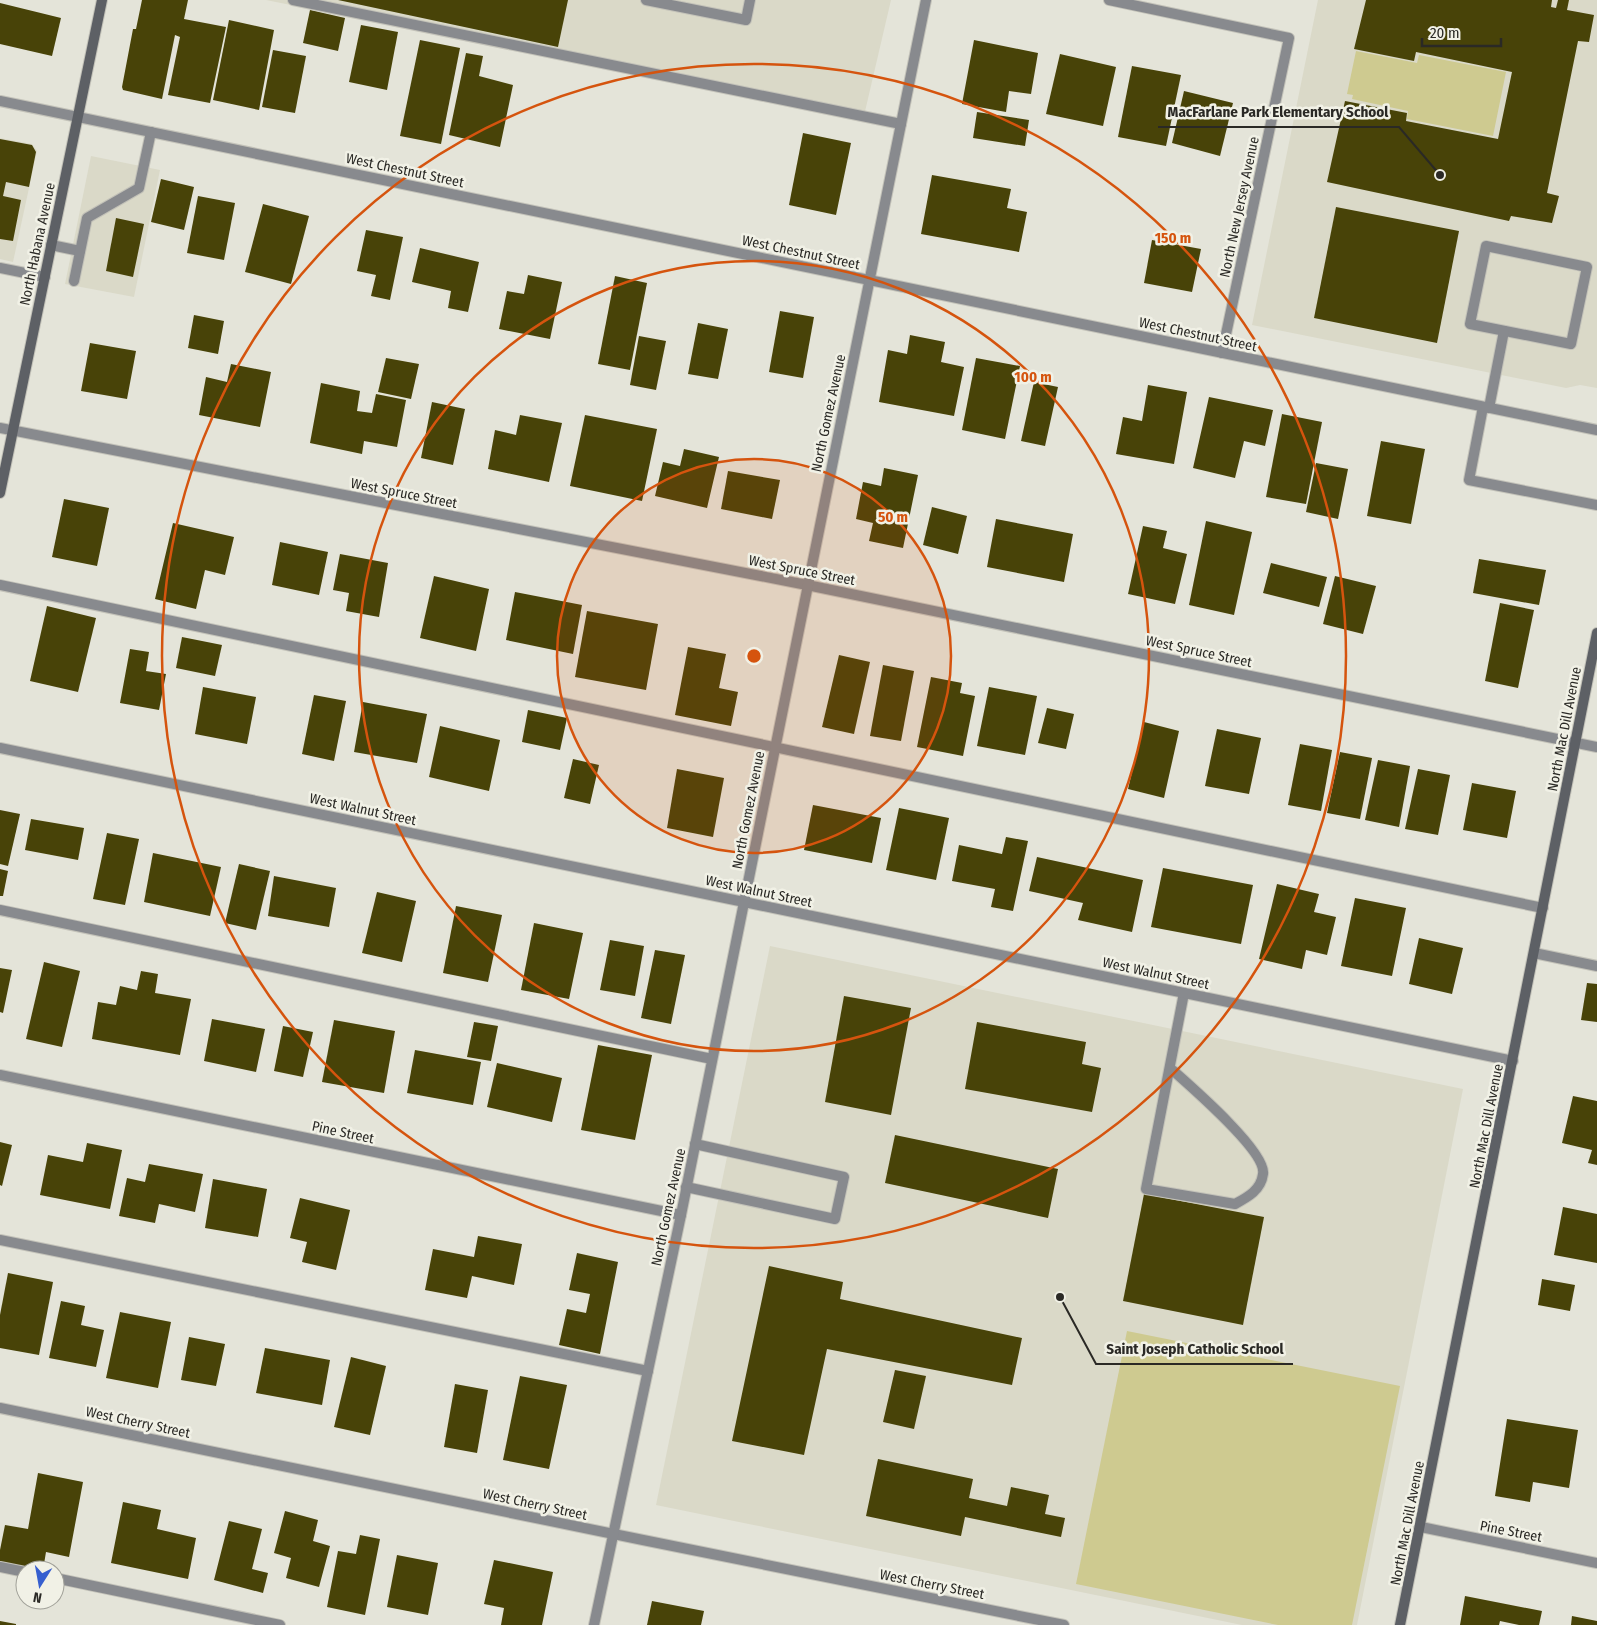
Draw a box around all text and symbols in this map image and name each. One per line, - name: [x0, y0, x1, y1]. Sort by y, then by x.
- scale bar: [1422, 15, 1501, 47]
- text: 20 m: [1430, 24, 1460, 42]
- callout: MacFarlane Park Elementary School: [1158, 97, 1399, 127]
- text: MacFarlane Park Elementary School: [1168, 103, 1389, 121]
- street label: North New Jersey Avenue: [1216, 135, 1263, 279]
- street label: West Chestnut Street: [344, 150, 466, 191]
- street label: North Habana Avenue: [16, 181, 59, 307]
- text: 150 m: [1155, 229, 1191, 247]
- street label: West Chestnut Street: [740, 232, 862, 273]
- street label: West Chestnut Street: [1137, 314, 1259, 355]
- street label: North Gomez Avenue: [808, 353, 849, 473]
- text: 100 m: [1014, 368, 1052, 386]
- street label: West Spruce Street: [349, 475, 459, 512]
- text: 50 m: [878, 508, 908, 526]
- street label: West Spruce Street: [747, 552, 857, 589]
- street label: West Spruce Street: [1144, 632, 1254, 671]
- centre of rings: [745, 647, 763, 665]
- street label: North Mac Dill Avenue: [1544, 665, 1585, 793]
- street label: North Gomez Avenue: [729, 750, 768, 871]
- street label: West Walnut Street: [308, 790, 418, 829]
- street label: West Walnut Street: [704, 872, 814, 911]
- street label: West Walnut Street: [1101, 954, 1211, 993]
- street label: North Mac Dill Avenue: [1466, 1062, 1507, 1190]
- street label: Pine Street: [310, 1118, 376, 1147]
- street label: North Gomez Avenue: [648, 1147, 689, 1267]
- callout: Saint Joseph Catholic School: [1096, 1334, 1293, 1364]
- text: Saint Joseph Catholic School: [1106, 1340, 1285, 1358]
- street label: West Cherry Street: [84, 1403, 192, 1442]
- street label: North Mac Dill Avenue: [1387, 1459, 1428, 1587]
- street label: West Cherry Street: [481, 1485, 589, 1524]
- street label: Pine Street: [1478, 1517, 1544, 1546]
- north arrow: [15, 1560, 65, 1610]
- street label: West Cherry Street: [878, 1566, 986, 1603]
- text: N: [32, 1588, 43, 1606]

